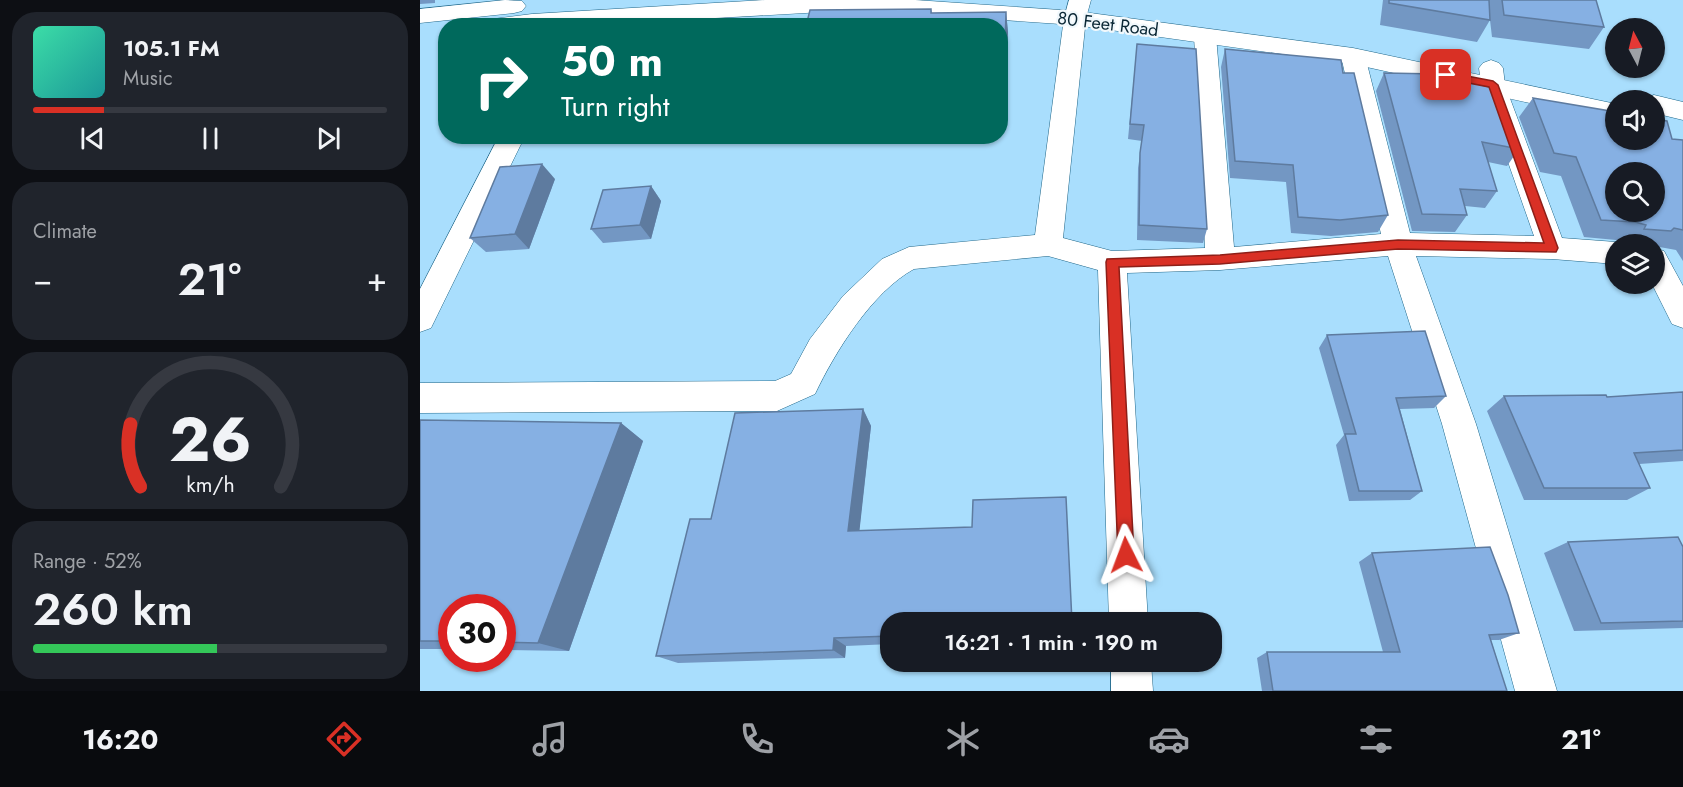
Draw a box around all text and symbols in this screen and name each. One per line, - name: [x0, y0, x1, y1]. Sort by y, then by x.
- street label: 80 Feet Road: [1056, 5, 1160, 43]
- north arrow: [1605, 18, 1665, 78]
- map controls: [1605, 18, 1665, 294]
- text: 50 m: [561, 31, 663, 92]
- text: 105.1 FM: [123, 32, 220, 64]
- icon: right: [462, 42, 540, 120]
- pin: [1420, 49, 1471, 100]
- icon: arrive: [1429, 58, 1462, 91]
- text: Music: [123, 64, 173, 93]
- text: Turn right: [561, 87, 669, 126]
- button: sound: [1605, 90, 1665, 150]
- icon: previous: [76, 122, 109, 155]
- icon: pause: [194, 122, 227, 155]
- icon: next: [312, 122, 345, 155]
- button: search: [1605, 162, 1665, 222]
- text: Climate: [33, 217, 97, 246]
- button: layers: [1605, 234, 1665, 294]
- text: 21°: [178, 247, 241, 312]
- text: −: [33, 256, 52, 303]
- text: +: [367, 256, 387, 303]
- text: 26: [169, 395, 251, 485]
- text: km/h: [186, 470, 234, 501]
- position arrow: [1094, 523, 1158, 587]
- text: Range · 52%: [33, 547, 142, 576]
- text: 260 km: [33, 577, 193, 642]
- speed limit sign: 30: [438, 594, 516, 672]
- text: 16:21 · 1 min · 190 m: [944, 626, 1158, 658]
- icon: directions: [323, 718, 365, 760]
- icon: music: [529, 718, 571, 760]
- icon: phone: [736, 718, 778, 760]
- icon: climate: [942, 718, 984, 760]
- icon: car: [1148, 718, 1190, 760]
- icon: filters: [1355, 718, 1397, 760]
- text: 16:20: [82, 720, 158, 759]
- text: 21°: [1561, 720, 1601, 759]

